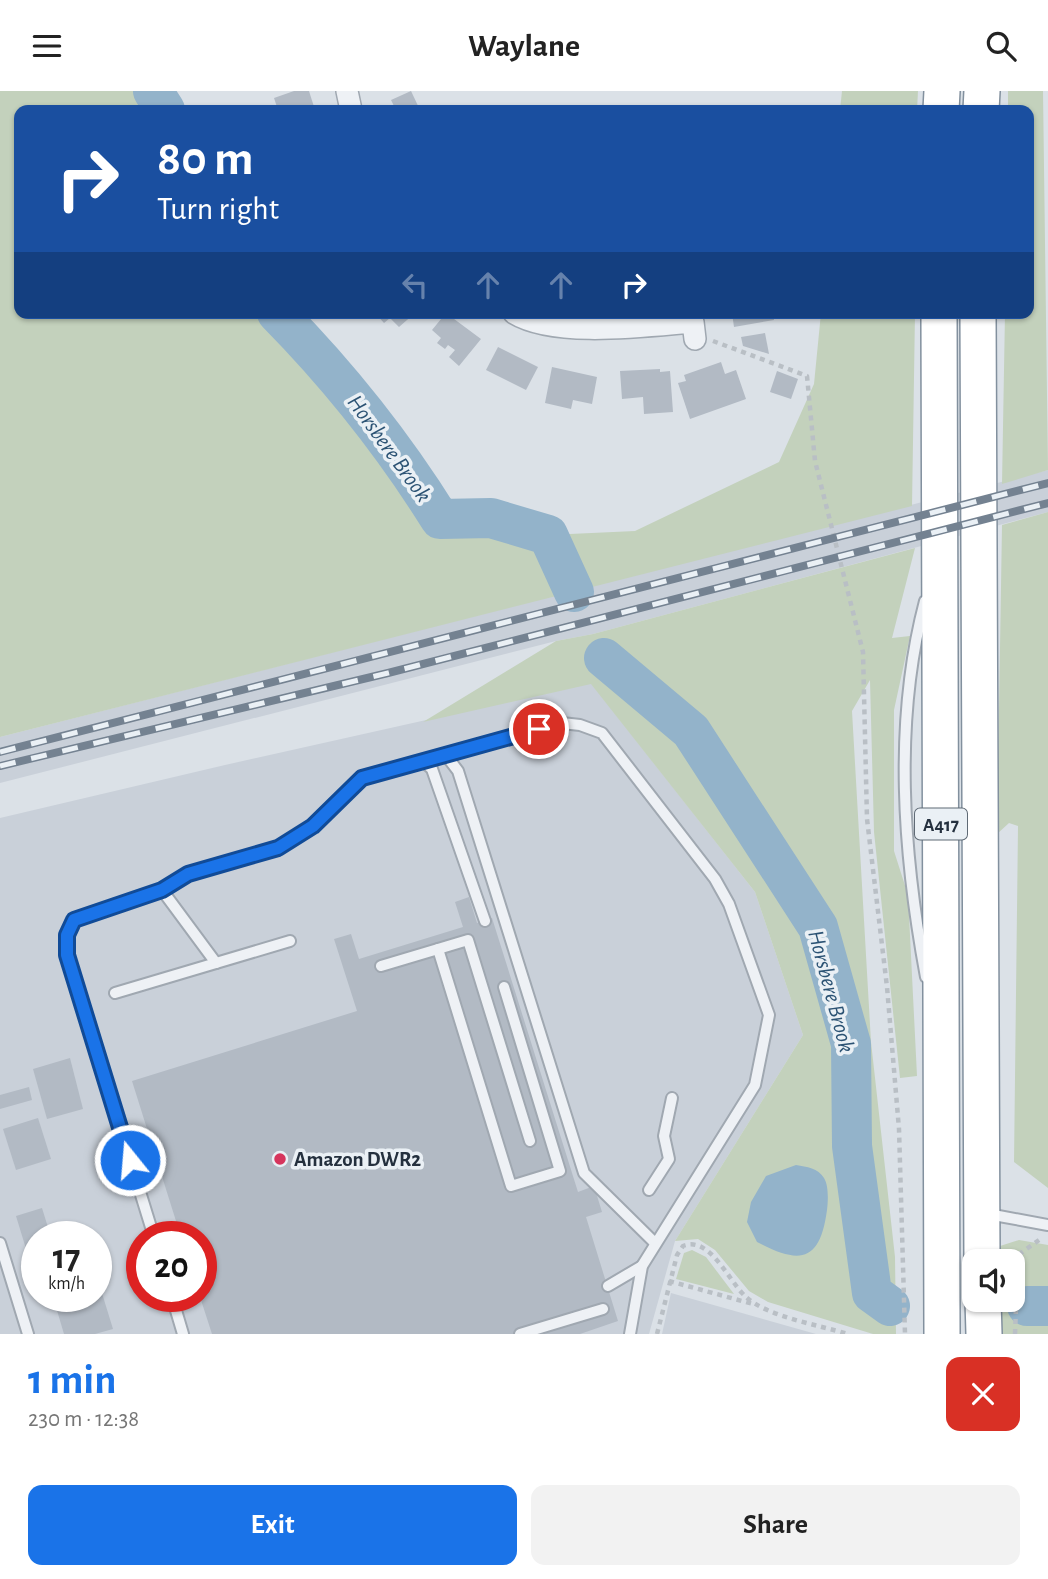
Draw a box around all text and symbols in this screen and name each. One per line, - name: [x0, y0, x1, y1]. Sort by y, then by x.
- icon: menu: [28, 27, 66, 65]
- icon: search: [982, 27, 1020, 65]
- text: Waylane: [468, 30, 580, 62]
- icon: right: [42, 133, 133, 224]
- text: 80 m: [157, 135, 254, 184]
- text: Turn right: [157, 193, 279, 225]
- icon: left: [396, 266, 434, 304]
- icon: ahead: [469, 266, 507, 304]
- icon: ahead: [542, 266, 580, 304]
- icon: right: [615, 266, 653, 304]
- water label: Horsbere Brook: [343, 391, 435, 507]
- pin: [509, 699, 569, 759]
- icon: arrive: [520, 710, 558, 748]
- road number: A417: [915, 809, 967, 839]
- water label: Horsbere Brook: [803, 928, 858, 1055]
- position arrow: [93, 1123, 167, 1197]
- place label: Amazon DWR2: [294, 1149, 421, 1170]
- marker: Amazon DWR2: [272, 1151, 288, 1167]
- speed limit sign: 20: [126, 1221, 217, 1312]
- text: 17: [53, 1240, 80, 1275]
- map controls: [962, 1249, 1025, 1312]
- button: sound: [962, 1249, 1025, 1312]
- text: km/h: [48, 1275, 85, 1293]
- button: close: [946, 1357, 1020, 1431]
- text: 1 min: [28, 1359, 117, 1401]
- text: 230 m · 12:38: [28, 1408, 139, 1431]
- button: Exit: [28, 1485, 517, 1565]
- button: Share: [531, 1485, 1020, 1565]

